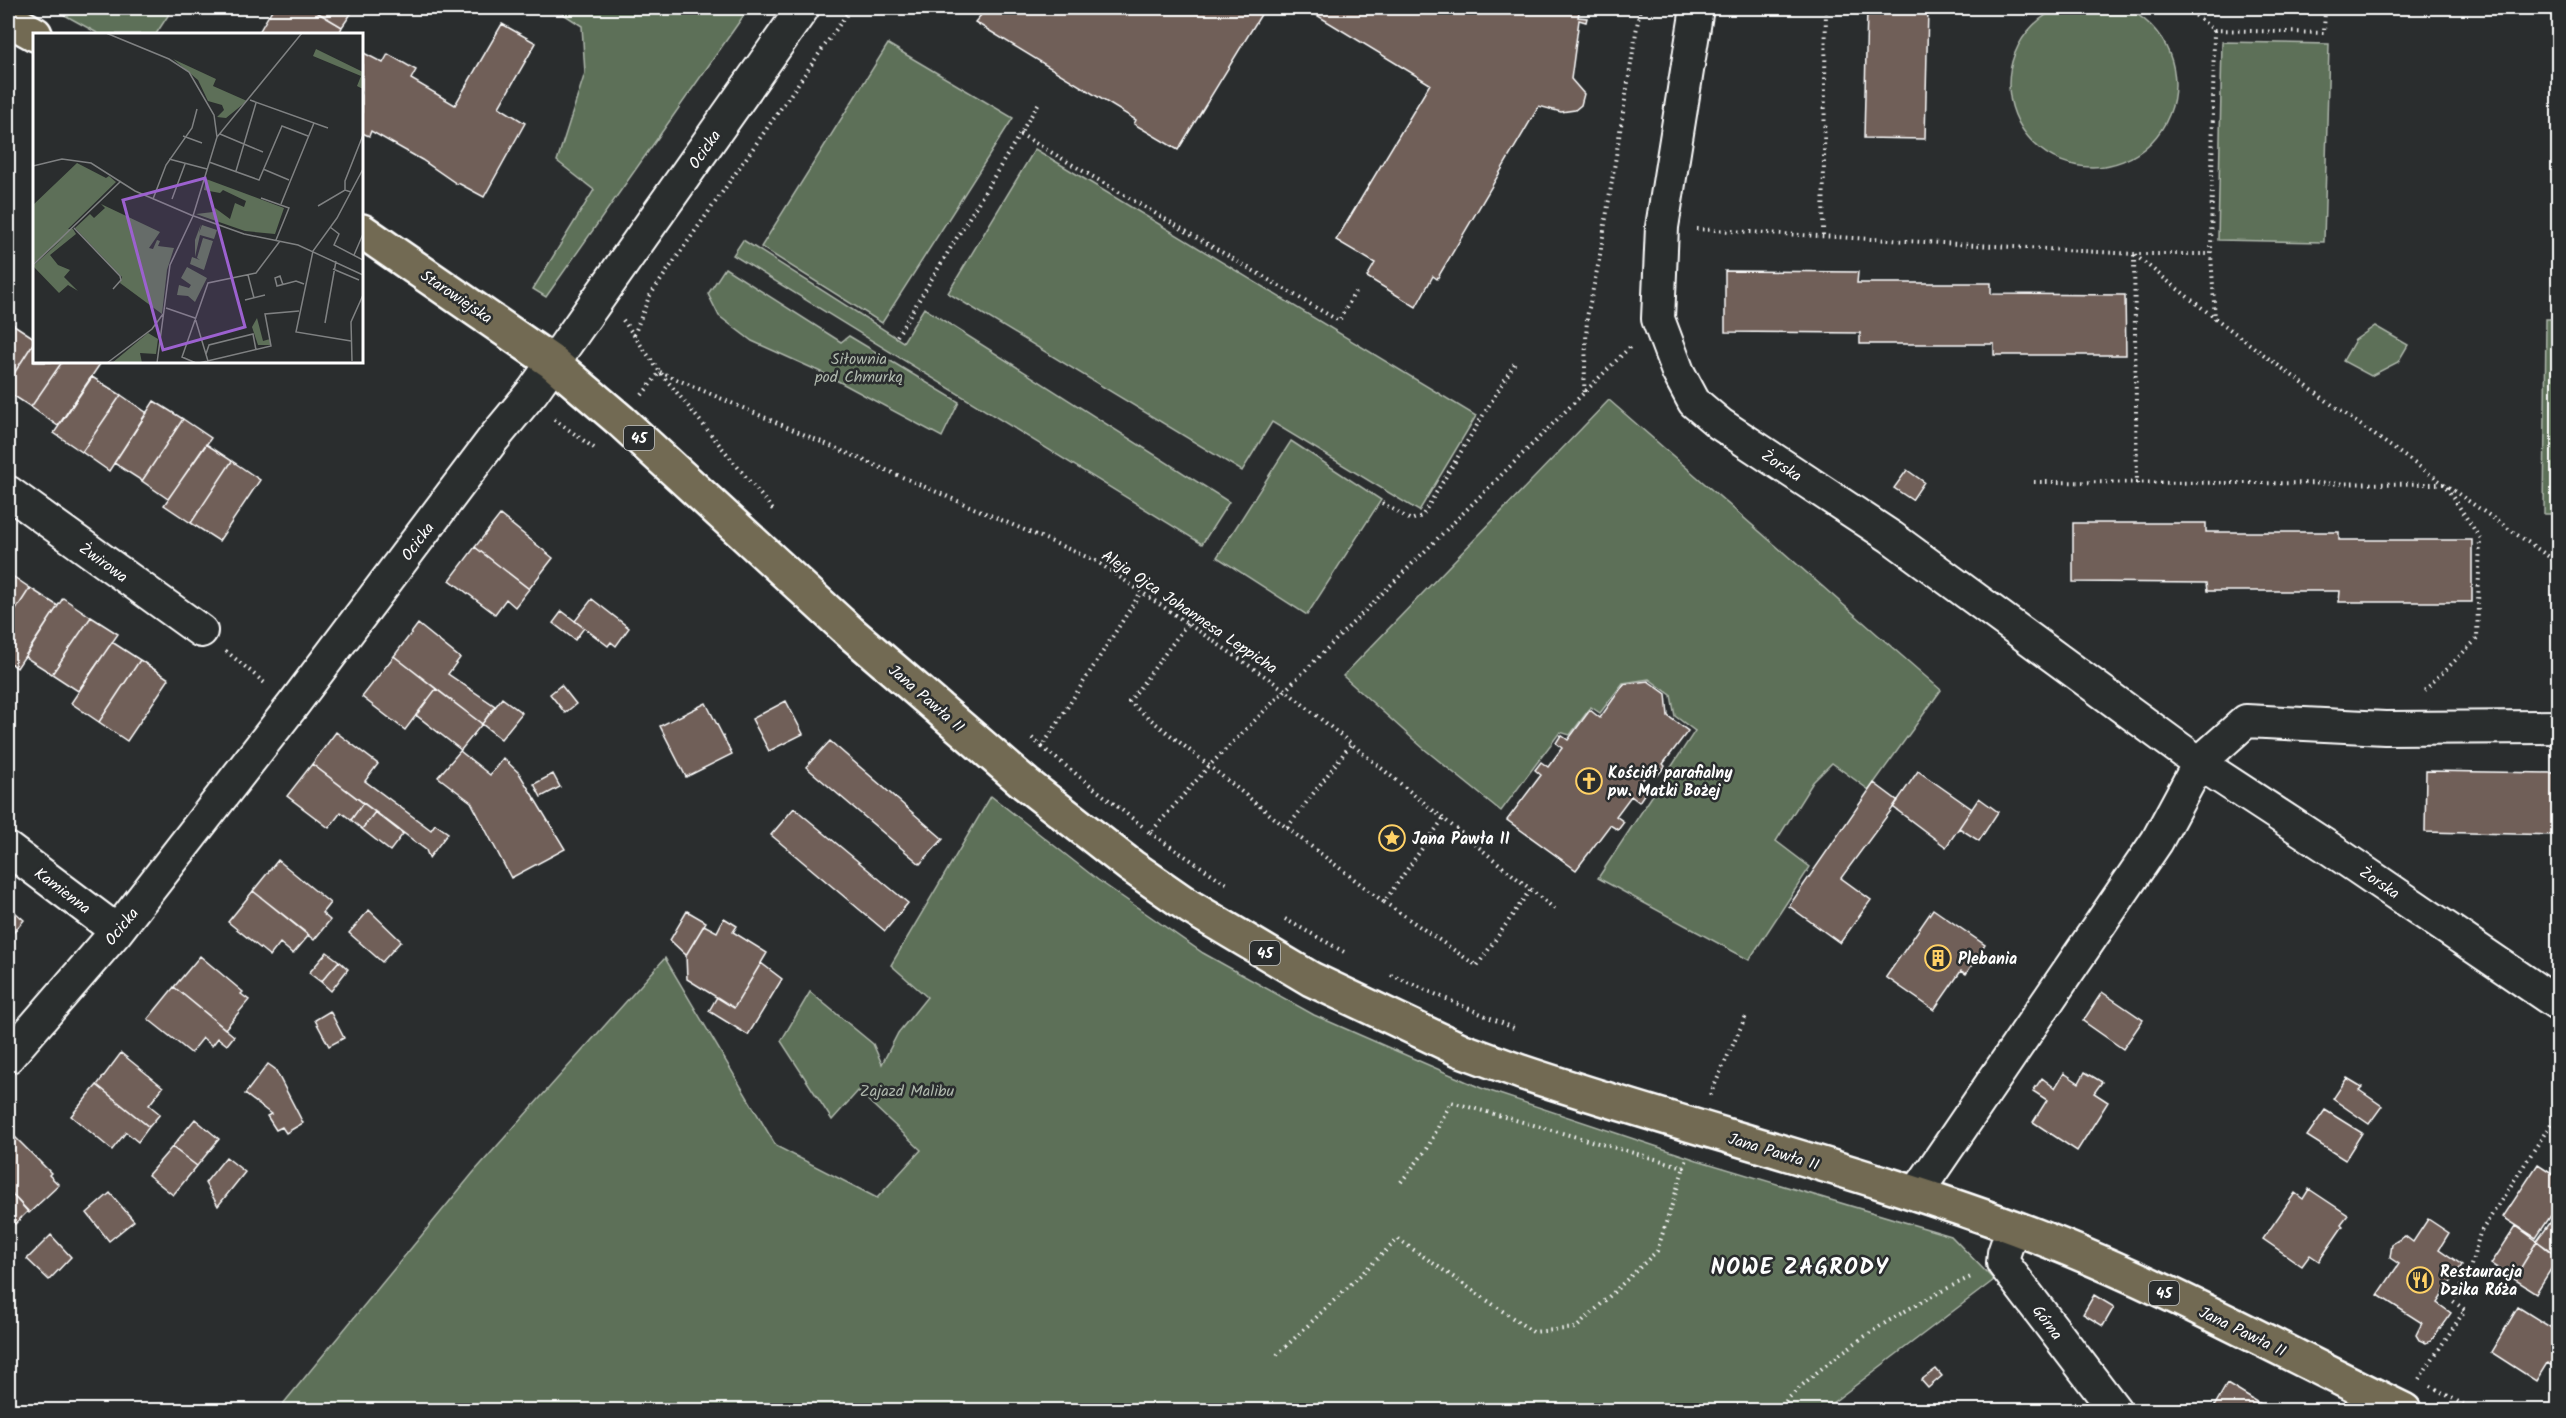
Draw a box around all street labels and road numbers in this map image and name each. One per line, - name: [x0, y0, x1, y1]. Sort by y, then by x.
- street label: Ocicka: [683, 125, 728, 175]
- street label: Starowiejska: [415, 264, 497, 331]
- road number: 45: [624, 426, 654, 450]
- street label: Żorska: [1756, 444, 1807, 489]
- street label: Ocicka: [395, 517, 441, 567]
- street label: Żwirowa: [73, 537, 133, 590]
- street label: Aleja Ojca Johannesa Leppicha: [1096, 544, 1282, 681]
- street label: Jana Pawła II: [882, 659, 970, 739]
- street label: Żorska: [2354, 860, 2405, 906]
- street label: Kamienna: [29, 862, 96, 921]
- street label: Ocicka: [99, 902, 145, 951]
- road number: 45: [1250, 941, 1280, 965]
- street label: Jana Pawła II: [1725, 1127, 1822, 1178]
- road number: 45: [2149, 1281, 2179, 1305]
- street label: Górna: [2025, 1300, 2068, 1346]
- street label: Jana Pawła II: [2195, 1300, 2290, 1364]

